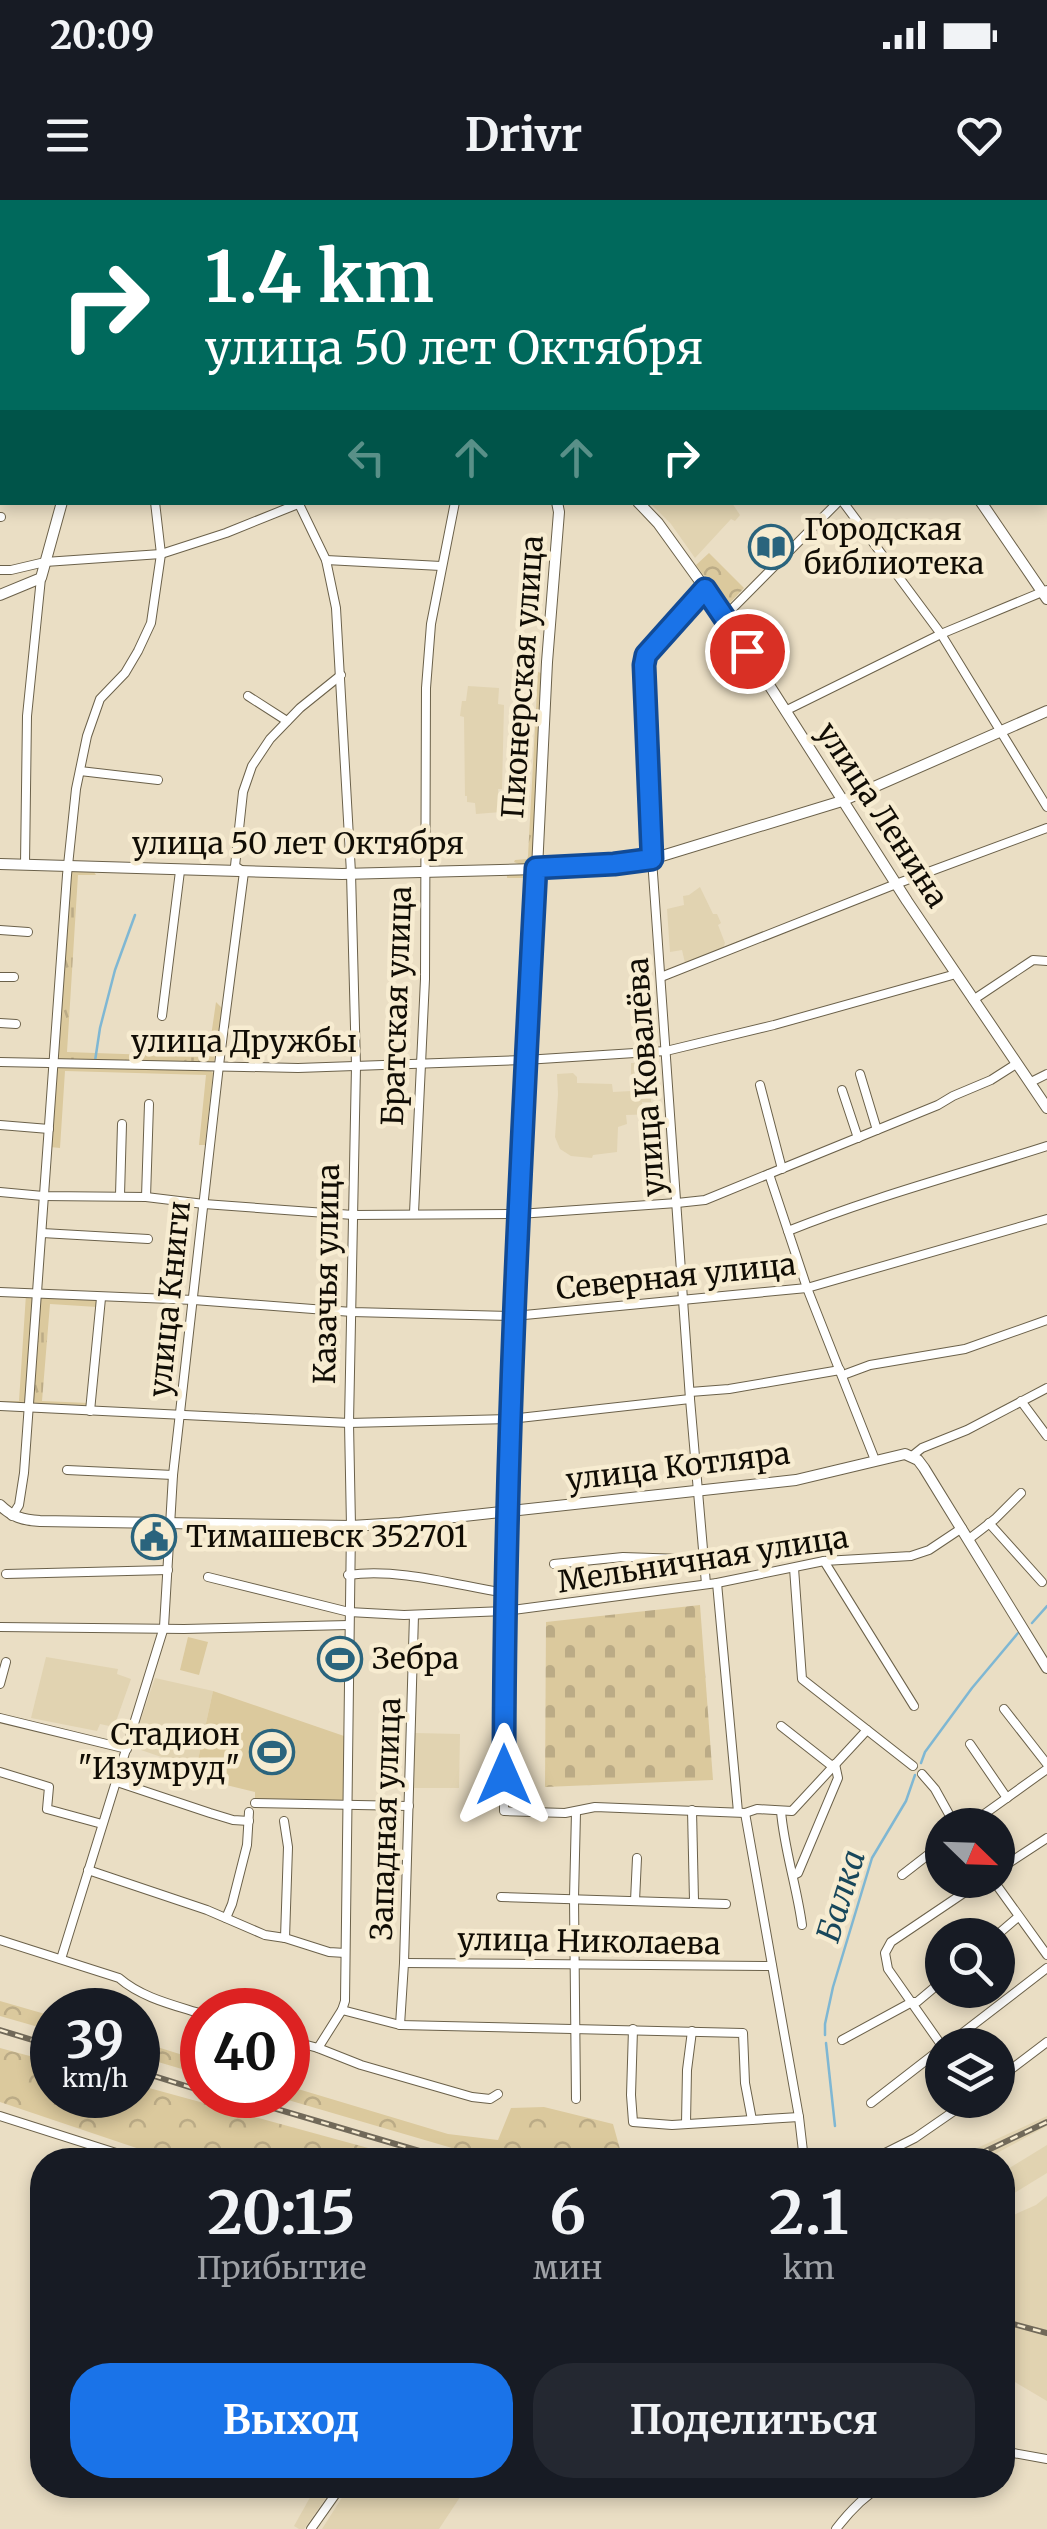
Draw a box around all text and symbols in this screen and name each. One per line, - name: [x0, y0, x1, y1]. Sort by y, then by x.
- text: 20:09: [50, 12, 155, 59]
- text: Drivr: [465, 107, 582, 163]
- icon: menu: [40, 108, 95, 163]
- icon: heart: [952, 108, 1007, 163]
- text: 1.4 km: [205, 233, 434, 321]
- icon: right: [40, 240, 170, 370]
- text: улица 50 лет Октября: [205, 320, 703, 376]
- icon: left: [339, 430, 394, 485]
- icon: ahead: [444, 430, 499, 485]
- icon: ahead: [549, 430, 604, 485]
- icon: right: [654, 430, 709, 485]
- place label: Городская библиотека: [804, 510, 984, 582]
- library icon: Городская библиотека: [748, 524, 794, 570]
- street label: Пионерская улица: [493, 534, 551, 820]
- pin: [705, 609, 790, 694]
- icon: arrive: [720, 624, 775, 679]
- street label: улица Ленина: [809, 715, 957, 914]
- street label: улица 50 лет Октября: [132, 824, 464, 862]
- street label: Братская улица: [373, 885, 419, 1127]
- street label: улица Ковалёва: [618, 956, 672, 1198]
- street label: улица Дружбы: [131, 1022, 357, 1060]
- street label: Казачья улица: [305, 1163, 347, 1385]
- street label: улица Книги: [140, 1199, 198, 1399]
- street label: Северная улица: [554, 1245, 798, 1307]
- street label: улица Котляра: [564, 1433, 792, 1499]
- public building icon: Тимашевск 352701: [131, 1514, 177, 1560]
- place label: Тимашевск 352701: [186, 1517, 468, 1555]
- street label: Мельничная улица: [555, 1517, 851, 1601]
- sports icon: Зебра: [317, 1636, 363, 1682]
- place label: Зебра: [372, 1639, 459, 1677]
- street label: Западная улица: [362, 1697, 408, 1941]
- place label: Стадион "Изумруд": [78, 1715, 240, 1787]
- position arrow: [452, 1723, 556, 1827]
- sports icon: Стадион "Изумруд": [249, 1729, 295, 1775]
- north arrow: [925, 1808, 1015, 1898]
- map controls: [925, 1808, 1015, 2118]
- water label: Балка: [808, 1845, 874, 1947]
- button: search: [925, 1918, 1015, 2008]
- street label: улица Николаева: [457, 1920, 721, 1962]
- speed limit sign: 40: [180, 1988, 310, 2118]
- text: 39: [66, 2009, 124, 2072]
- button: layers: [925, 2028, 1015, 2118]
- text: km/h: [62, 2062, 128, 2094]
- text: 20:15: [207, 2175, 355, 2250]
- text: 6: [549, 2175, 586, 2250]
- text: 2.1: [769, 2175, 849, 2250]
- text: Прибытие: [196, 2248, 366, 2288]
- text: мин: [533, 2248, 603, 2288]
- text: km: [783, 2248, 835, 2288]
- button: Выход: [70, 2363, 513, 2478]
- button: Поделиться: [533, 2363, 975, 2478]

